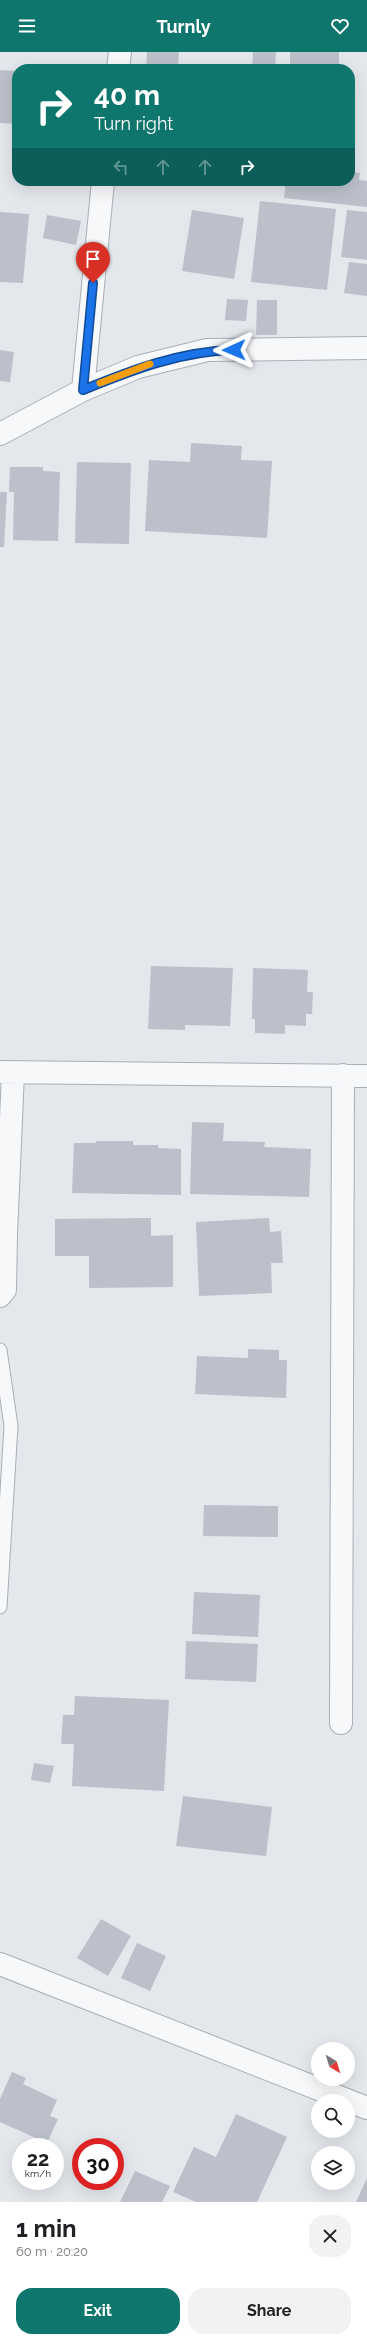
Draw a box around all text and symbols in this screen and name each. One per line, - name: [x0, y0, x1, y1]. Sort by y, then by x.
- icon: menu: [16, 15, 38, 37]
- icon: heart: [329, 15, 351, 37]
- text: Turnly: [156, 16, 211, 37]
- text: 40 m: [94, 79, 160, 112]
- icon: right: [28, 80, 80, 132]
- text: Turn right: [94, 113, 173, 134]
- icon: left: [110, 156, 132, 178]
- icon: ahead: [152, 156, 174, 178]
- icon: ahead: [194, 156, 216, 178]
- icon: right: [236, 156, 258, 178]
- pin: [76, 242, 110, 283]
- icon: arrive: [82, 248, 104, 270]
- position arrow: [213, 329, 255, 371]
- north arrow: [311, 2042, 355, 2086]
- map controls: [311, 2042, 355, 2190]
- button: search: [311, 2094, 355, 2138]
- speed limit sign: 30: [72, 2138, 124, 2190]
- button: layers: [311, 2146, 355, 2190]
- text: 22: [27, 2147, 49, 2171]
- text: km/h: [25, 2168, 51, 2179]
- text: 1 min: [16, 2214, 77, 2243]
- button: close: [309, 2215, 351, 2257]
- text: 60 m · 20:20: [16, 2244, 88, 2259]
- button: Exit: [16, 2288, 180, 2334]
- button: Share: [188, 2288, 351, 2334]

